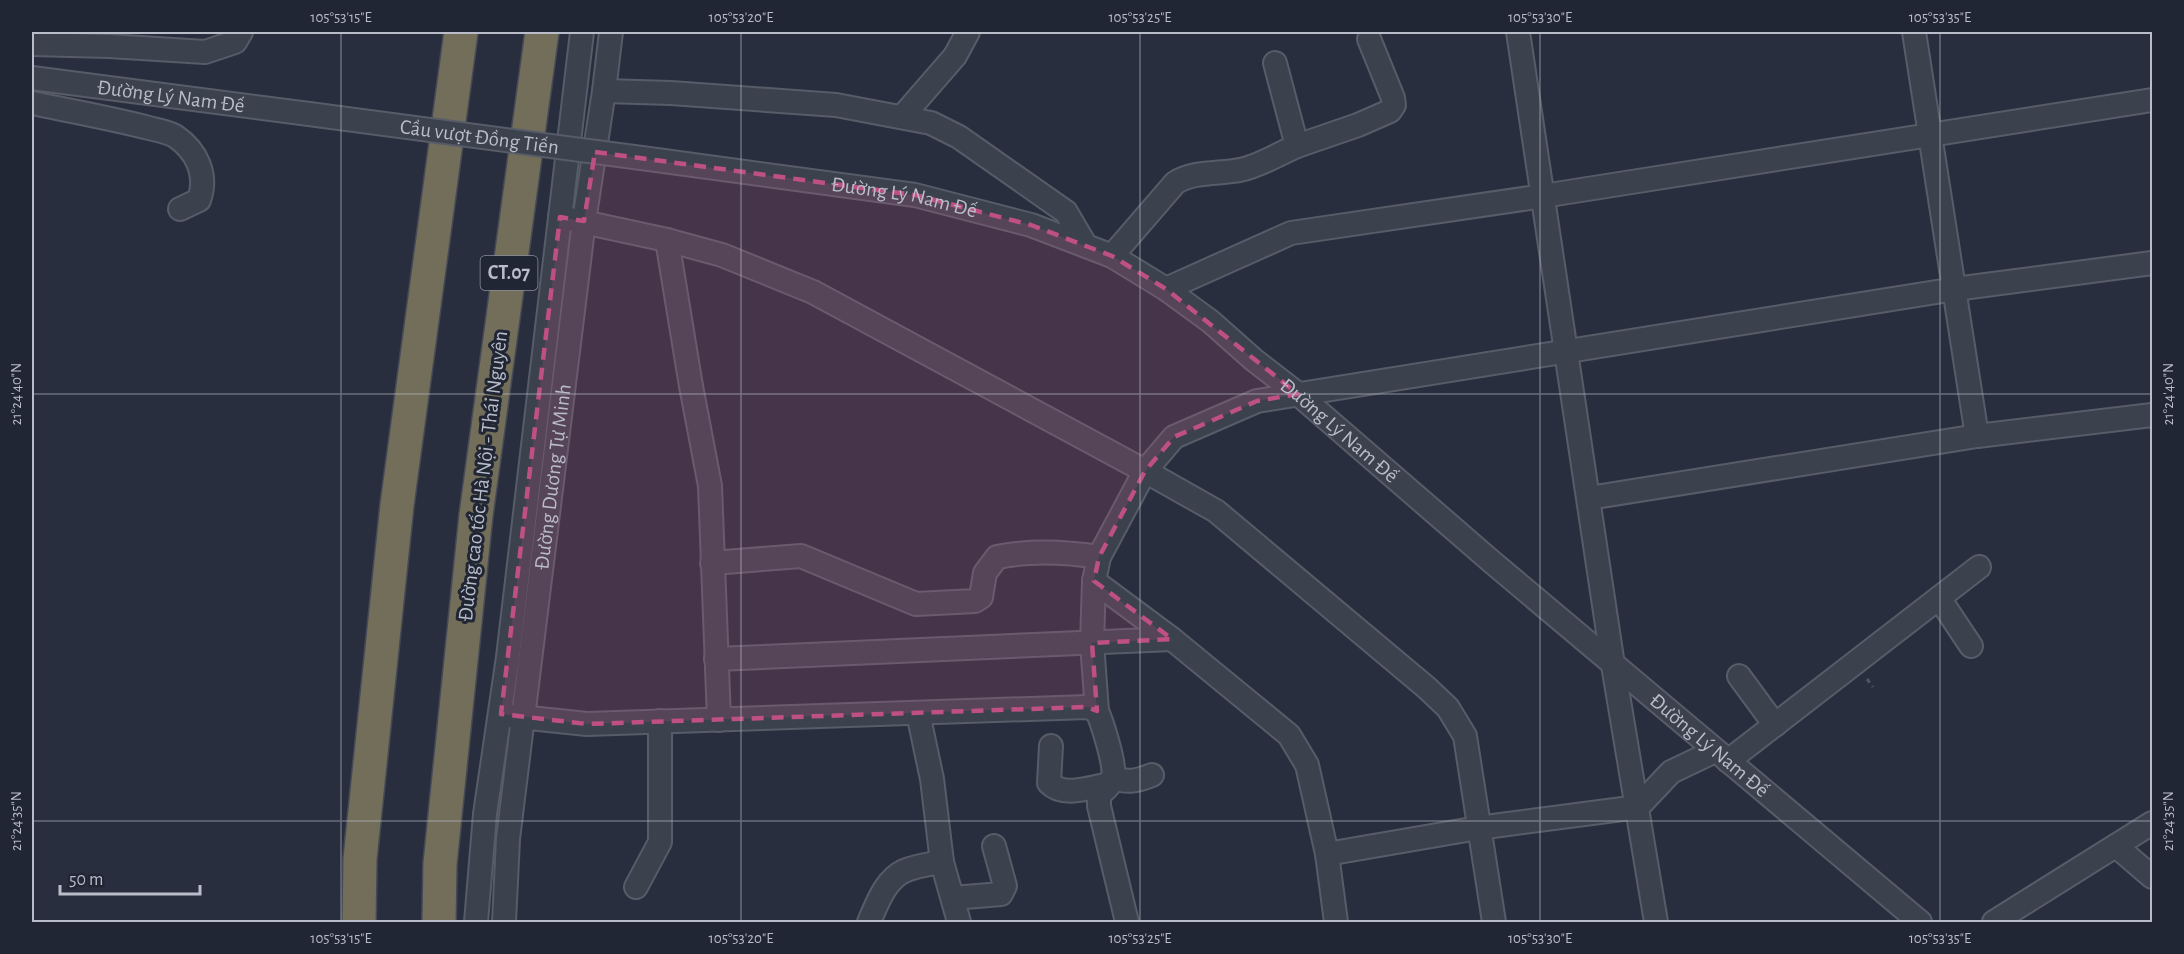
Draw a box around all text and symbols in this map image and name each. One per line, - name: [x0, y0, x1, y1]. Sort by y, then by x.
- text: 105°53'15"E: [310, 10, 372, 25]
- text: 105°53'20"E: [709, 10, 773, 25]
- text: 105°53'25"E: [1108, 10, 1172, 25]
- text: 105°53'30"E: [1508, 10, 1572, 25]
- text: 105°53'35"E: [1909, 10, 1971, 25]
- street label: Đường Lý Nam Đế: [96, 76, 246, 116]
- street label: Cầu vượt Đồng Tiến: [399, 116, 560, 157]
- street label: Đường Lý Nam Đế: [830, 173, 979, 221]
- road number: CT.07: [480, 256, 538, 290]
- street label: Đường cao tốc Hà Nội - Thái Nguyên: [455, 330, 511, 622]
- text: 21°24'40"N: [9, 363, 24, 425]
- text: 21°24'40"N: [2161, 363, 2176, 425]
- street label: Đường Lý Nam Đế: [1276, 374, 1403, 486]
- street label: Đường Dương Tự Minh: [531, 383, 574, 571]
- street label: Đường Lý Nam Đế: [1646, 689, 1773, 801]
- text: 21°24'35"N: [9, 791, 24, 851]
- text: 21°24'35"N: [2161, 791, 2176, 851]
- scale bar: [60, 858, 200, 896]
- text: 50 m: [69, 871, 103, 889]
- text: 105°53'15"E: [310, 931, 372, 946]
- text: 105°53'20"E: [709, 931, 773, 946]
- text: 105°53'25"E: [1108, 931, 1172, 946]
- text: 105°53'30"E: [1508, 931, 1572, 946]
- text: 105°53'35"E: [1909, 931, 1971, 946]

